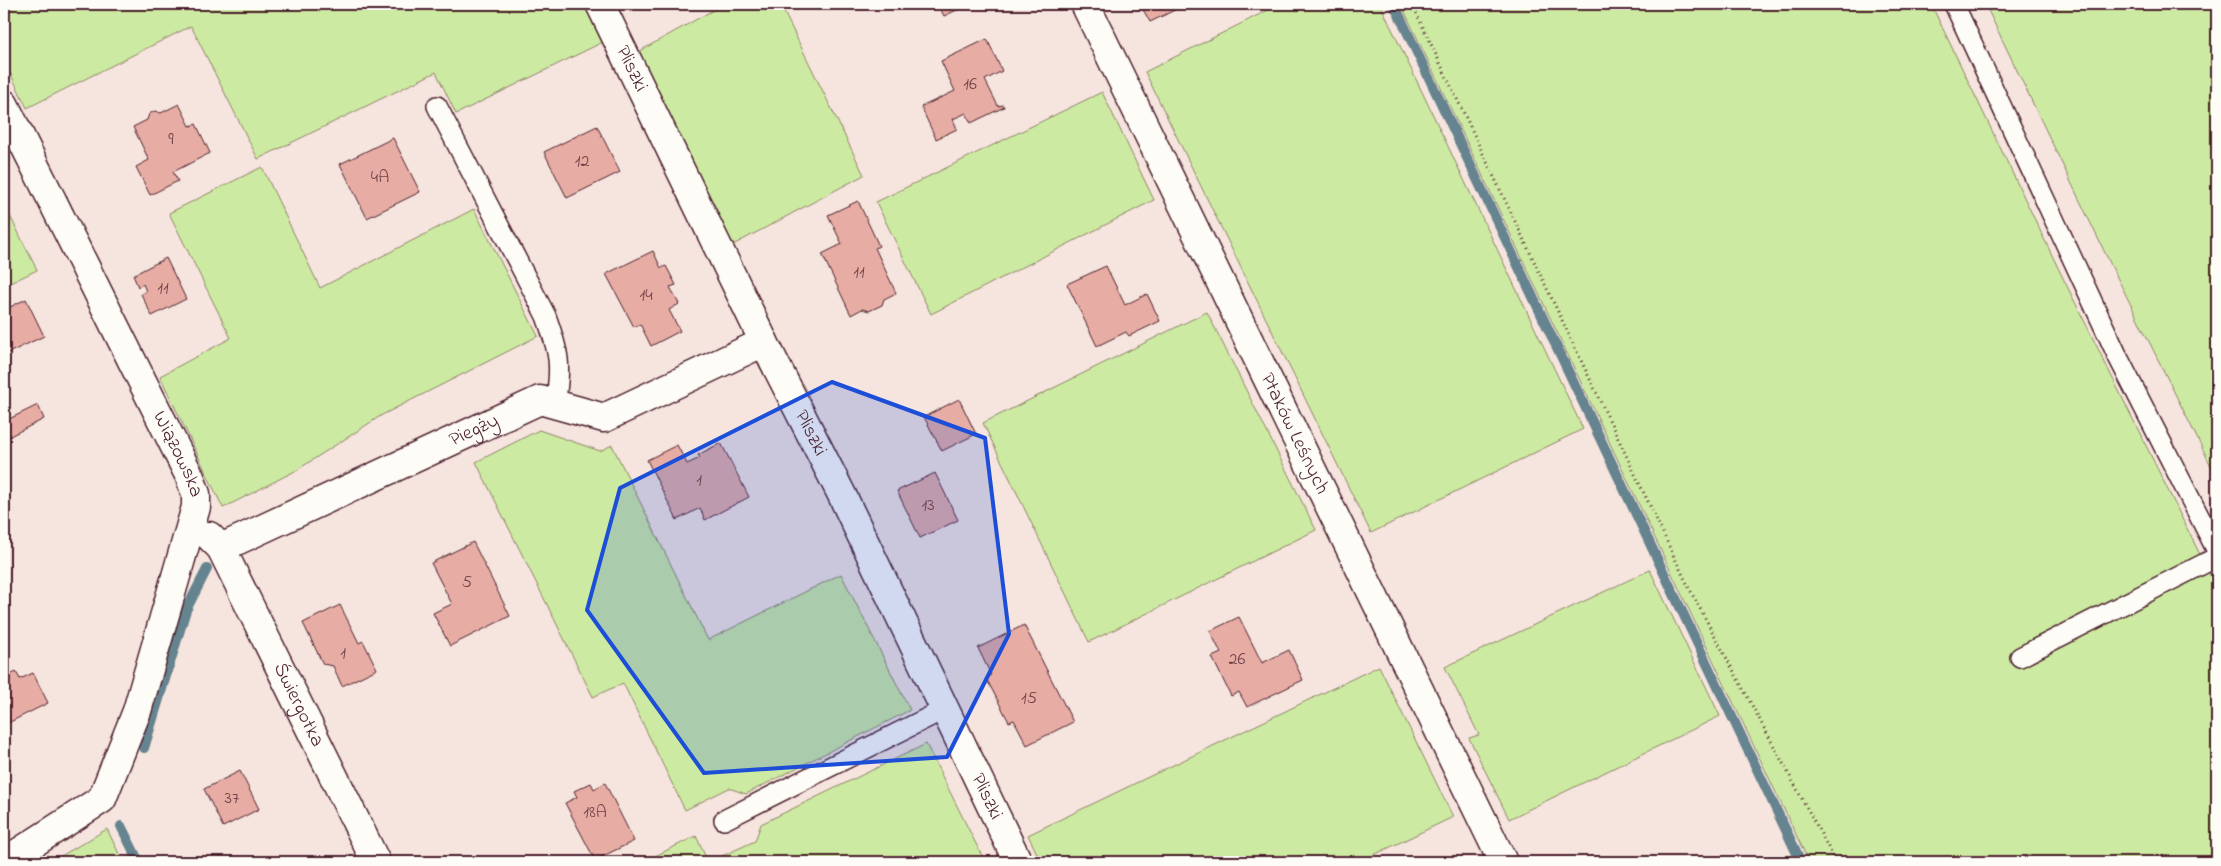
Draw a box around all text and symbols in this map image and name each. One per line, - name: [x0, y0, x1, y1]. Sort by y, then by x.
- street label: Pliszki: [608, 41, 655, 97]
- house number: 16: [963, 72, 977, 98]
- house number: 9: [168, 127, 174, 153]
- house number: 12: [575, 149, 589, 175]
- house number: 4A: [371, 165, 389, 191]
- house number: 11: [853, 260, 865, 286]
- house number: 11: [157, 276, 169, 302]
- house number: 14: [639, 283, 653, 309]
- street label: Ptaków Leśnych: [1252, 368, 1336, 499]
- street label: Pliszki: [787, 405, 834, 461]
- street label: Wiązowska: [145, 406, 210, 501]
- street label: Piegży: [445, 407, 504, 455]
- house number: 1: [696, 468, 702, 494]
- house number: 13: [921, 493, 935, 519]
- house number: 5: [462, 570, 472, 596]
- house number: 1: [340, 641, 346, 667]
- house number: 26: [1229, 647, 1246, 673]
- street label: Świergotka: [265, 658, 331, 752]
- house number: 15: [1021, 686, 1037, 712]
- street label: Pliszki: [963, 769, 1010, 825]
- house number: 37: [225, 786, 240, 812]
- house number: 18A: [583, 800, 607, 826]

